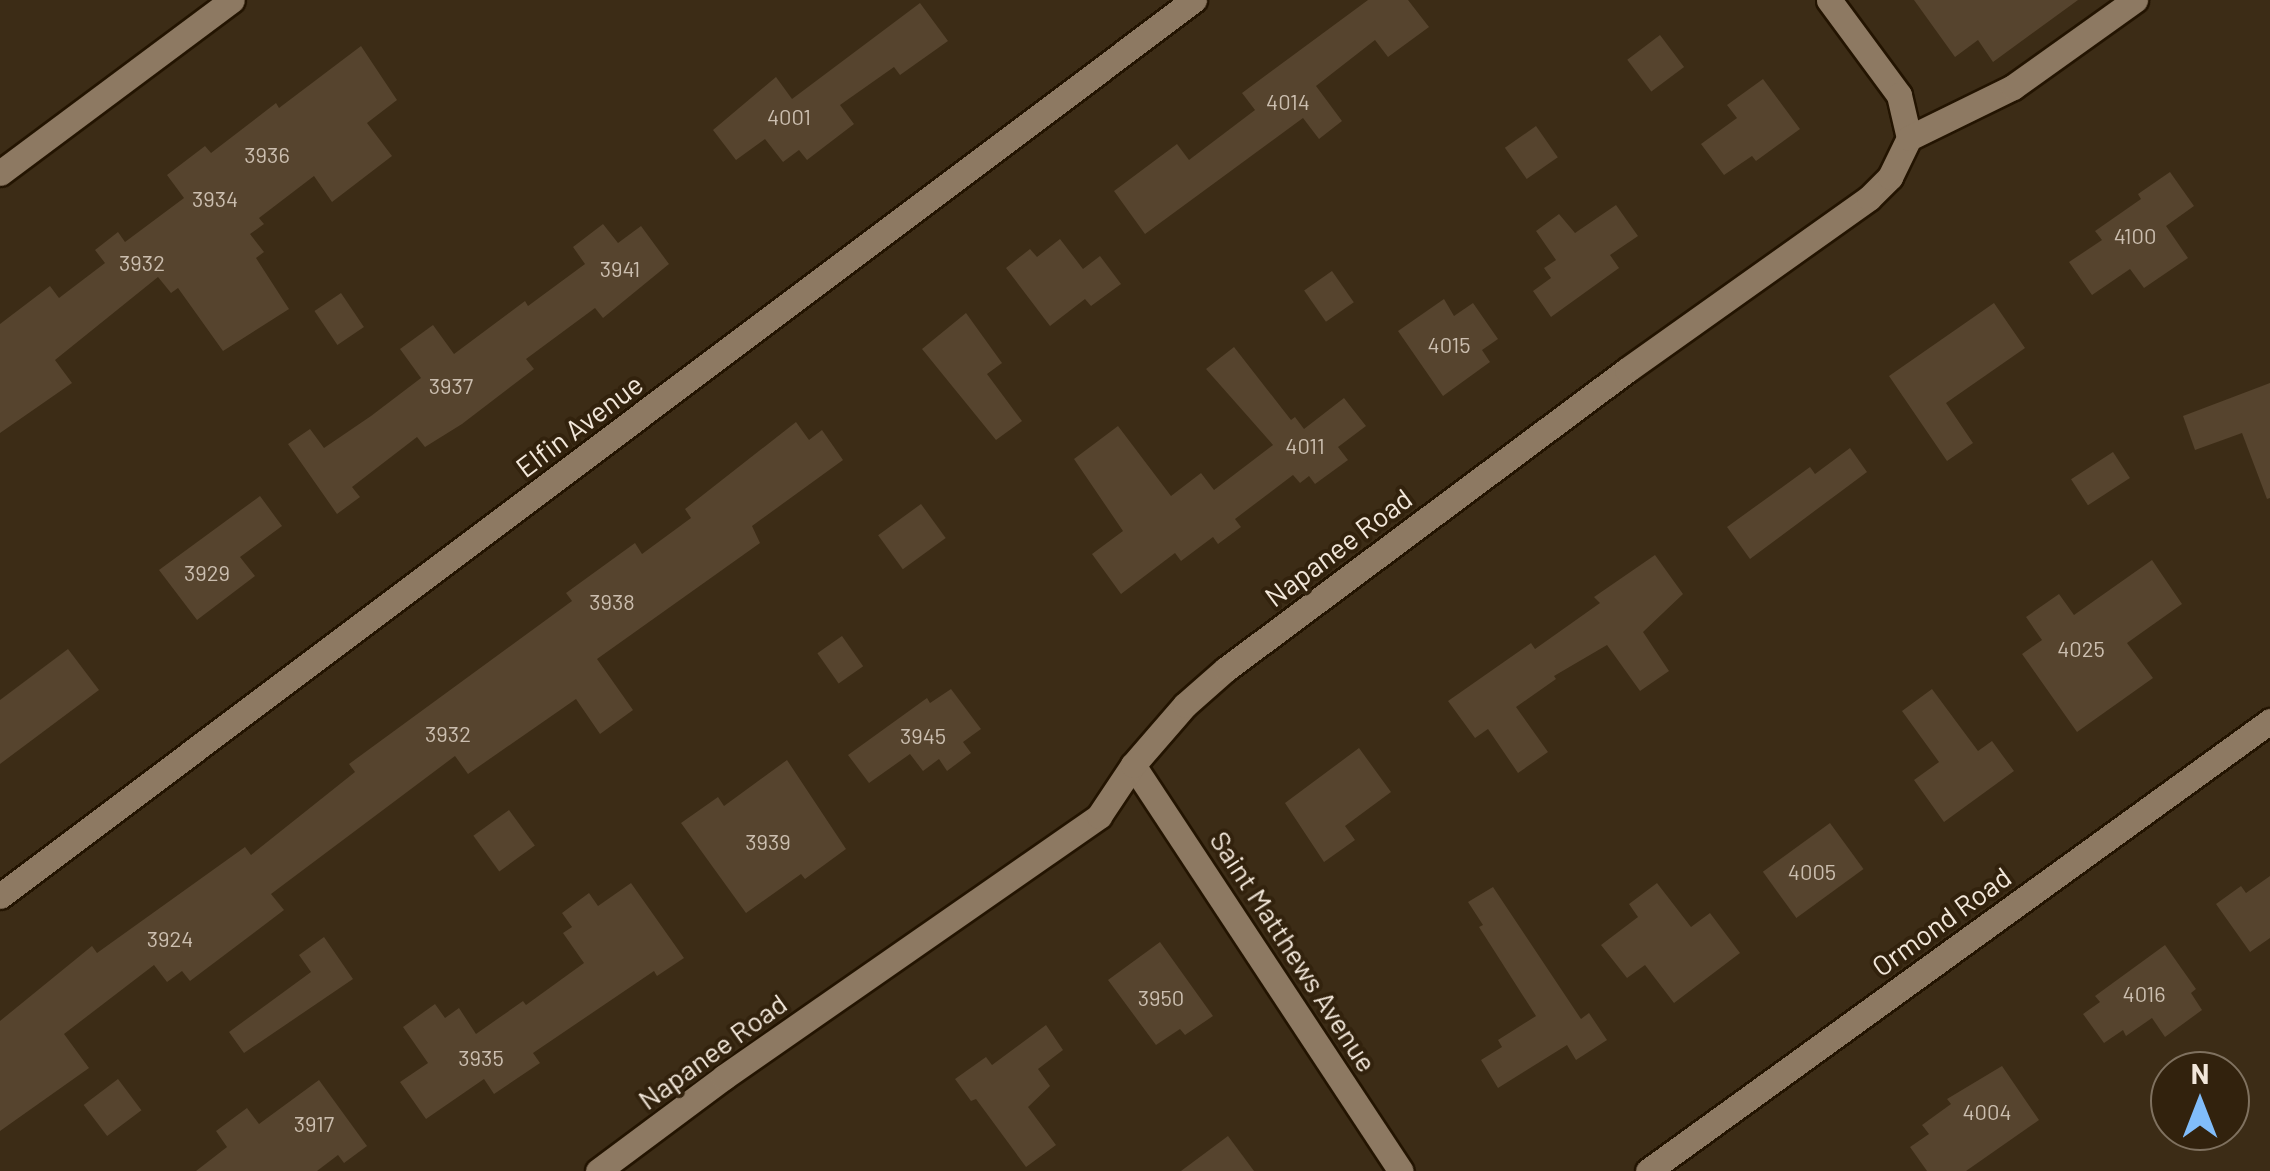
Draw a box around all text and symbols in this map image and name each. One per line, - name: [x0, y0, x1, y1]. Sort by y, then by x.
- house number: 4014: [1266, 89, 1310, 115]
- house number: 4001: [767, 104, 811, 130]
- house number: 3936: [244, 142, 290, 168]
- house number: 3934: [192, 186, 238, 212]
- house number: 4100: [2114, 223, 2156, 249]
- house number: 3932: [119, 250, 165, 276]
- house number: 3941: [600, 256, 640, 282]
- house number: 4015: [1428, 332, 1470, 358]
- street label: Elfin Avenue: [509, 366, 649, 484]
- house number: 3937: [429, 373, 473, 399]
- house number: 4011: [1285, 433, 1325, 459]
- street label: Napanee Road: [1258, 481, 1418, 613]
- house number: 3929: [184, 560, 230, 586]
- house number: 3938: [589, 589, 635, 615]
- house number: 4025: [2057, 636, 2105, 662]
- house number: 3932: [425, 721, 471, 747]
- house number: 3945: [900, 723, 946, 749]
- street label: Saint Matthews Avenue: [1204, 824, 1384, 1078]
- house number: 3939: [745, 829, 791, 855]
- house number: 4005: [1788, 859, 1836, 885]
- street label: Ormond Road: [1865, 859, 2017, 983]
- house number: 3924: [147, 926, 193, 952]
- house number: 4016: [2123, 981, 2165, 1007]
- house number: 3950: [1138, 985, 1184, 1011]
- street label: Napanee Road: [631, 986, 793, 1116]
- house number: 3935: [458, 1045, 504, 1071]
- north arrow: [2150, 1051, 2250, 1151]
- text: N: [2191, 1056, 2209, 1090]
- house number: 4004: [1962, 1099, 2012, 1125]
- house number: 3917: [294, 1111, 334, 1137]

